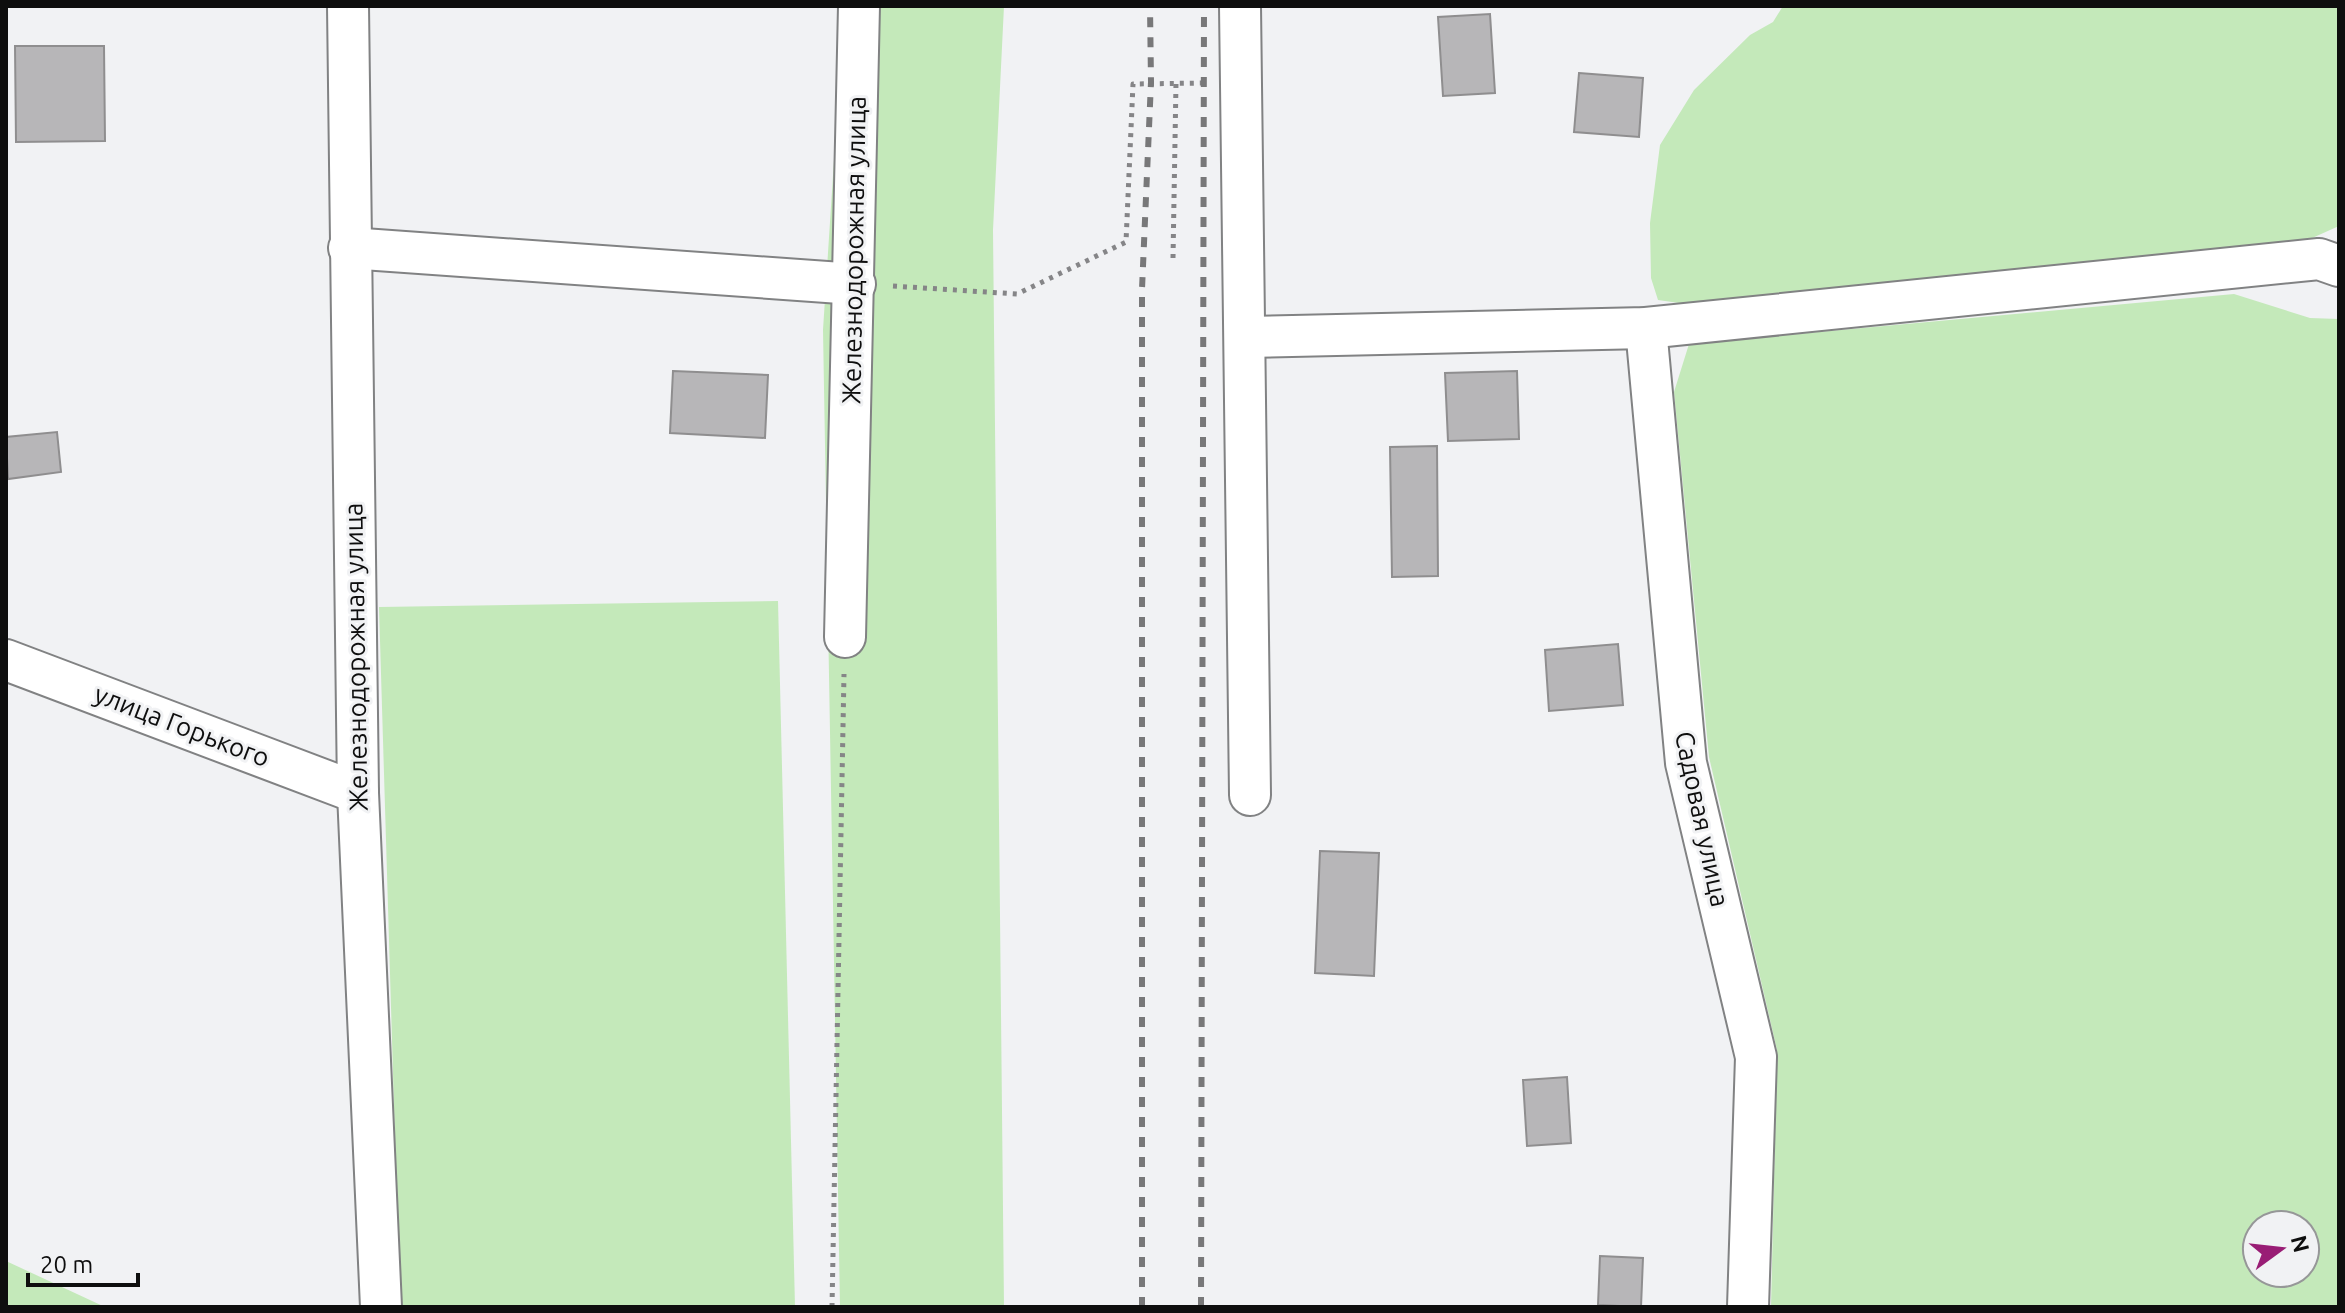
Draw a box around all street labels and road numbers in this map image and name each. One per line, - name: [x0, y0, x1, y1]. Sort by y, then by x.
- street label: Железнодорожная улица: [836, 96, 871, 404]
- street label: Железнодорожная улица: [338, 503, 373, 811]
- street label: улица Горького: [91, 679, 274, 772]
- street label: Садовая улица: [1670, 729, 1735, 909]

